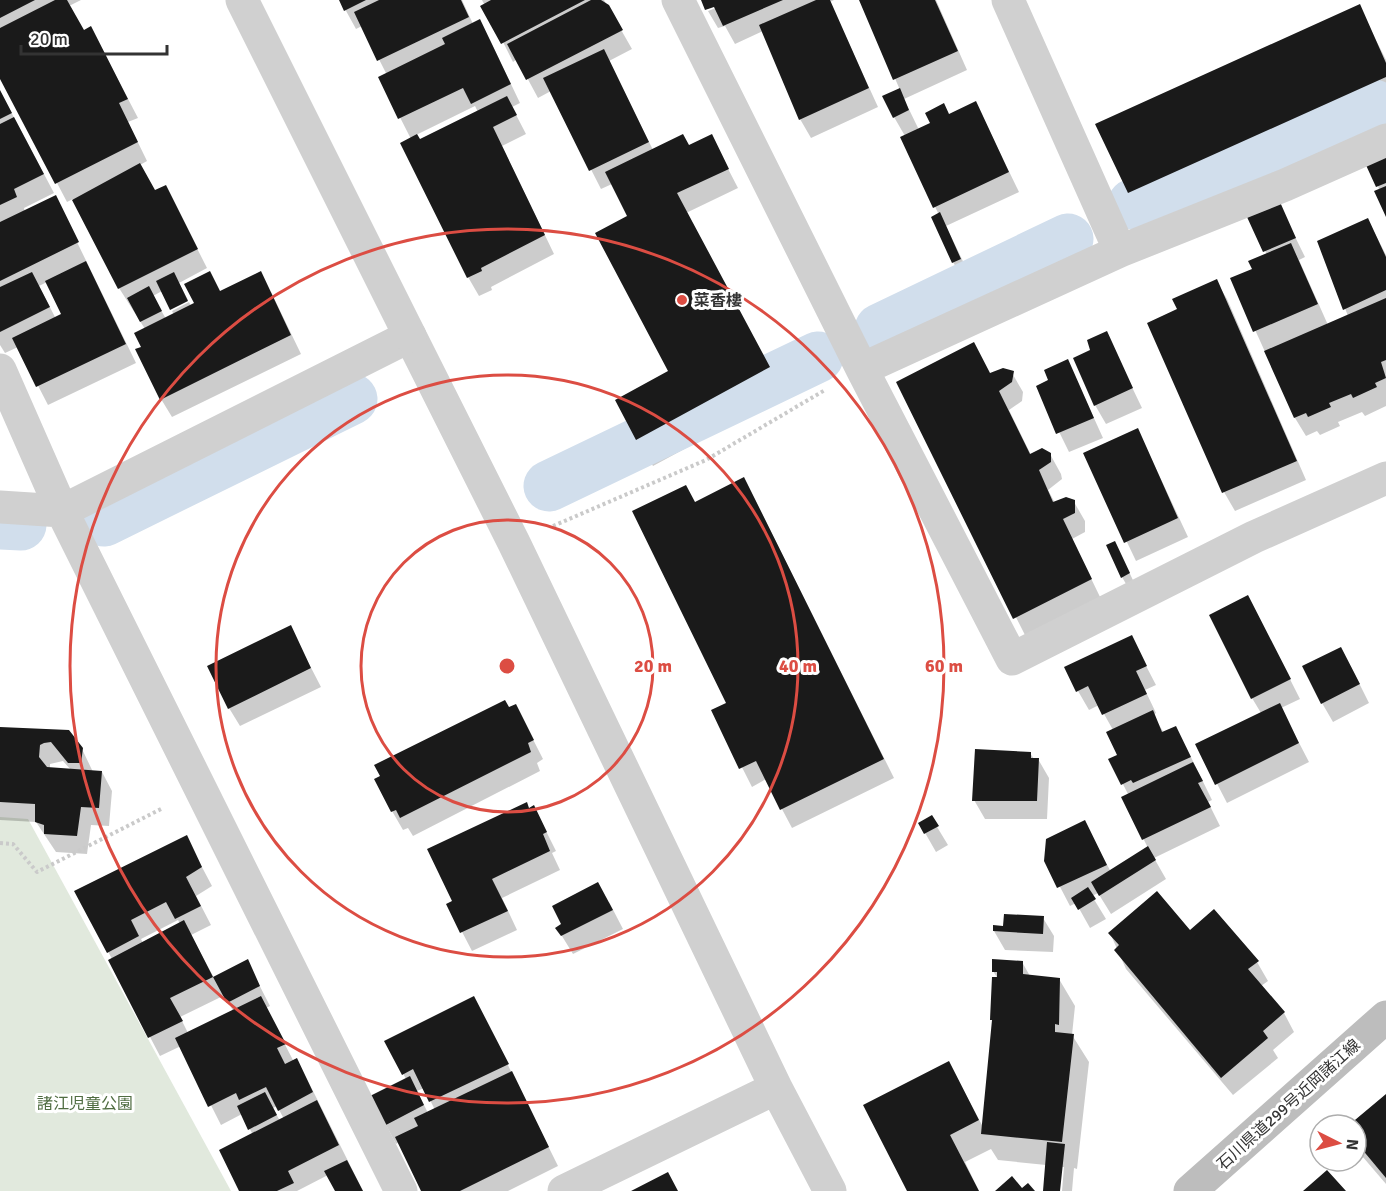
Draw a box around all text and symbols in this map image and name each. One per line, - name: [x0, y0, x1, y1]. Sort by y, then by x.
- scale bar: [21, 18, 166, 56]
- text: 20 m: [30, 28, 68, 50]
- place label: 菜香樓: [694, 291, 742, 311]
- marker: 菜香樓: [675, 293, 689, 307]
- text: 20 m: [634, 655, 672, 677]
- text: 40 m: [779, 655, 817, 677]
- text: 60 m: [925, 655, 963, 677]
- centre of rings: [497, 656, 517, 676]
- street label: 石川県道299号近岡諸江線: [1213, 1035, 1364, 1174]
- park label: 諸江児童公園: [37, 1094, 133, 1114]
- north arrow: [1308, 1113, 1368, 1173]
- text: N: [1341, 1138, 1362, 1151]

